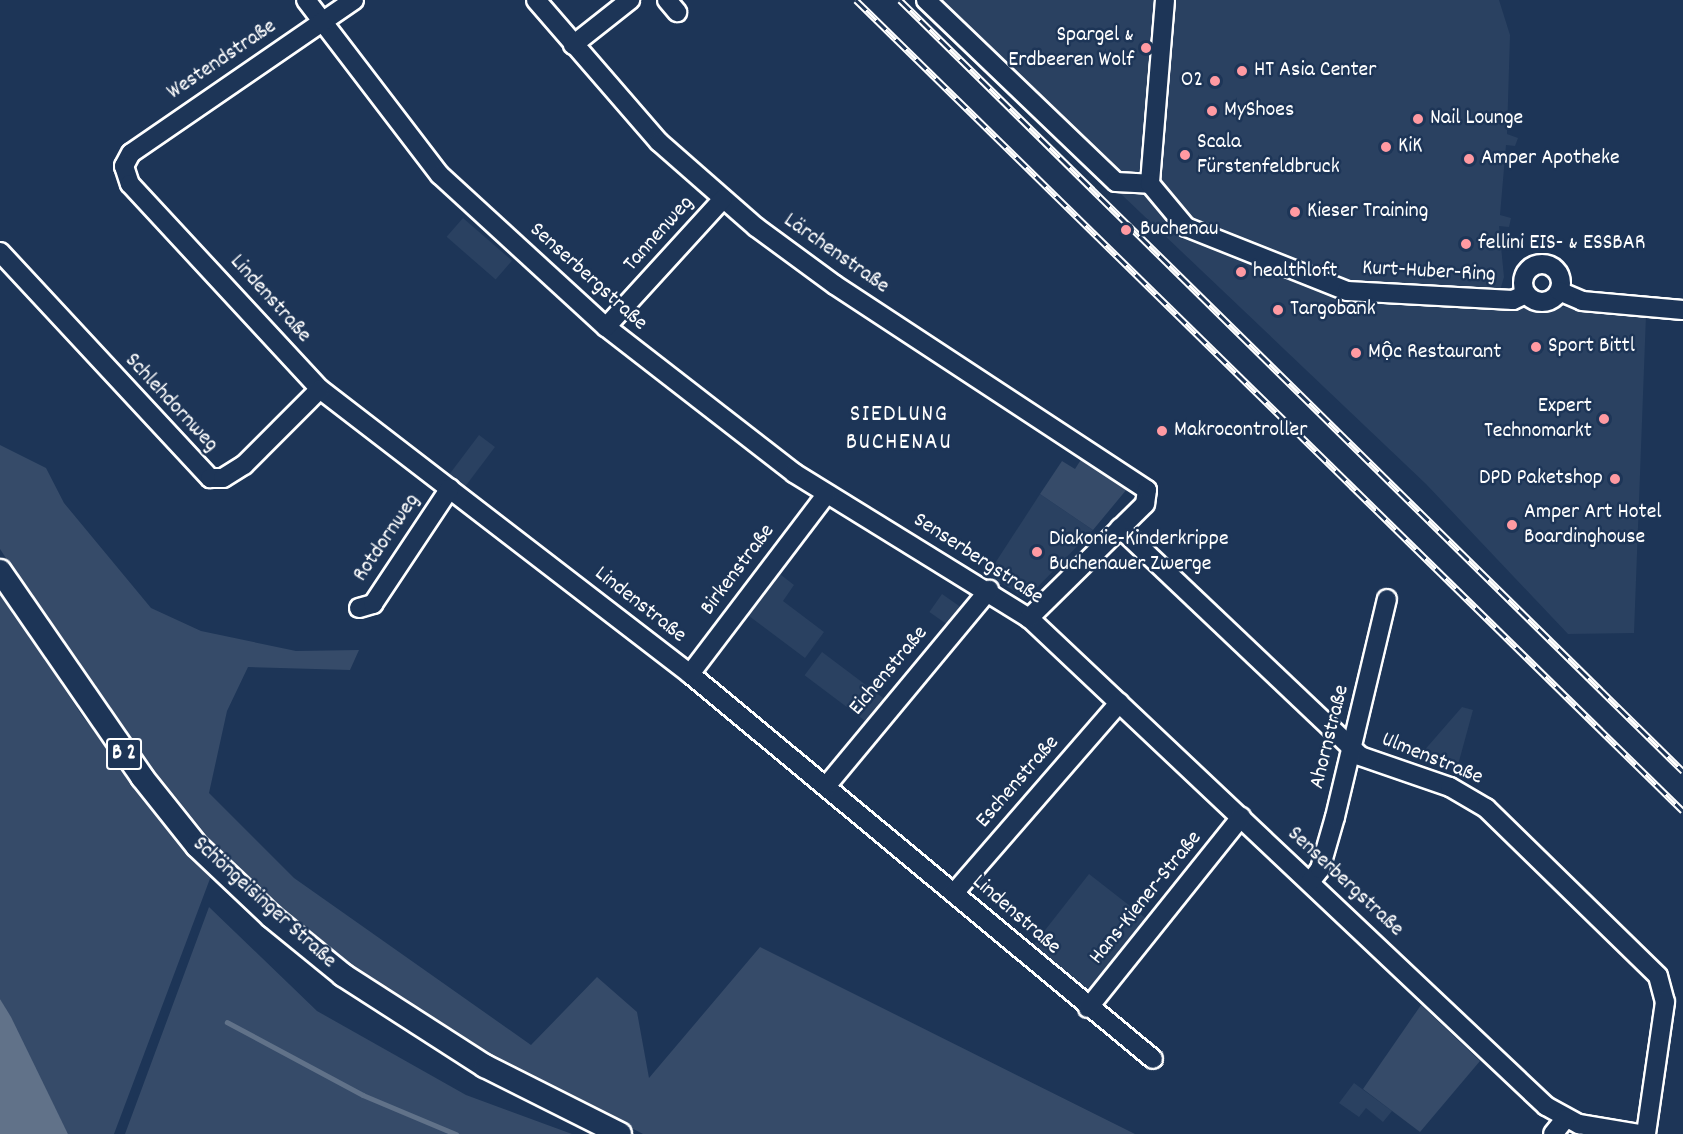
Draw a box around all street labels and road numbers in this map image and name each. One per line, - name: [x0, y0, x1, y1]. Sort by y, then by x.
- street label: Westendstraße: [162, 14, 282, 106]
- street label: Tannenweg: [618, 191, 700, 277]
- street label: Lärchenstraße: [778, 208, 894, 300]
- street label: Senserbergstraße: [524, 217, 652, 337]
- street label: Lindenstraße: [224, 250, 316, 348]
- street label: Kurt-Huber-Ring: [1362, 255, 1496, 289]
- street label: Schlehdornweg: [119, 348, 223, 458]
- street label: Rotdornweg: [348, 489, 426, 587]
- street label: Senserbergstraße: [908, 507, 1048, 611]
- street label: Birkenstraße: [695, 519, 781, 621]
- street label: Lindenstraße: [589, 561, 691, 649]
- street label: Eichenstraße: [844, 621, 934, 721]
- street label: Ahornstraße: [1304, 682, 1356, 792]
- street label: Ulmenstraße: [1378, 727, 1486, 791]
- street label: Eschenstraße: [971, 730, 1065, 834]
- road number: B 2: [106, 736, 142, 772]
- street label: Senserbergstraße: [1281, 821, 1409, 943]
- street label: Hans-Kiener-Straße: [1084, 826, 1208, 970]
- street label: Schöngeisinger Straße: [187, 832, 341, 974]
- street label: Lindenstraße: [966, 869, 1066, 961]

